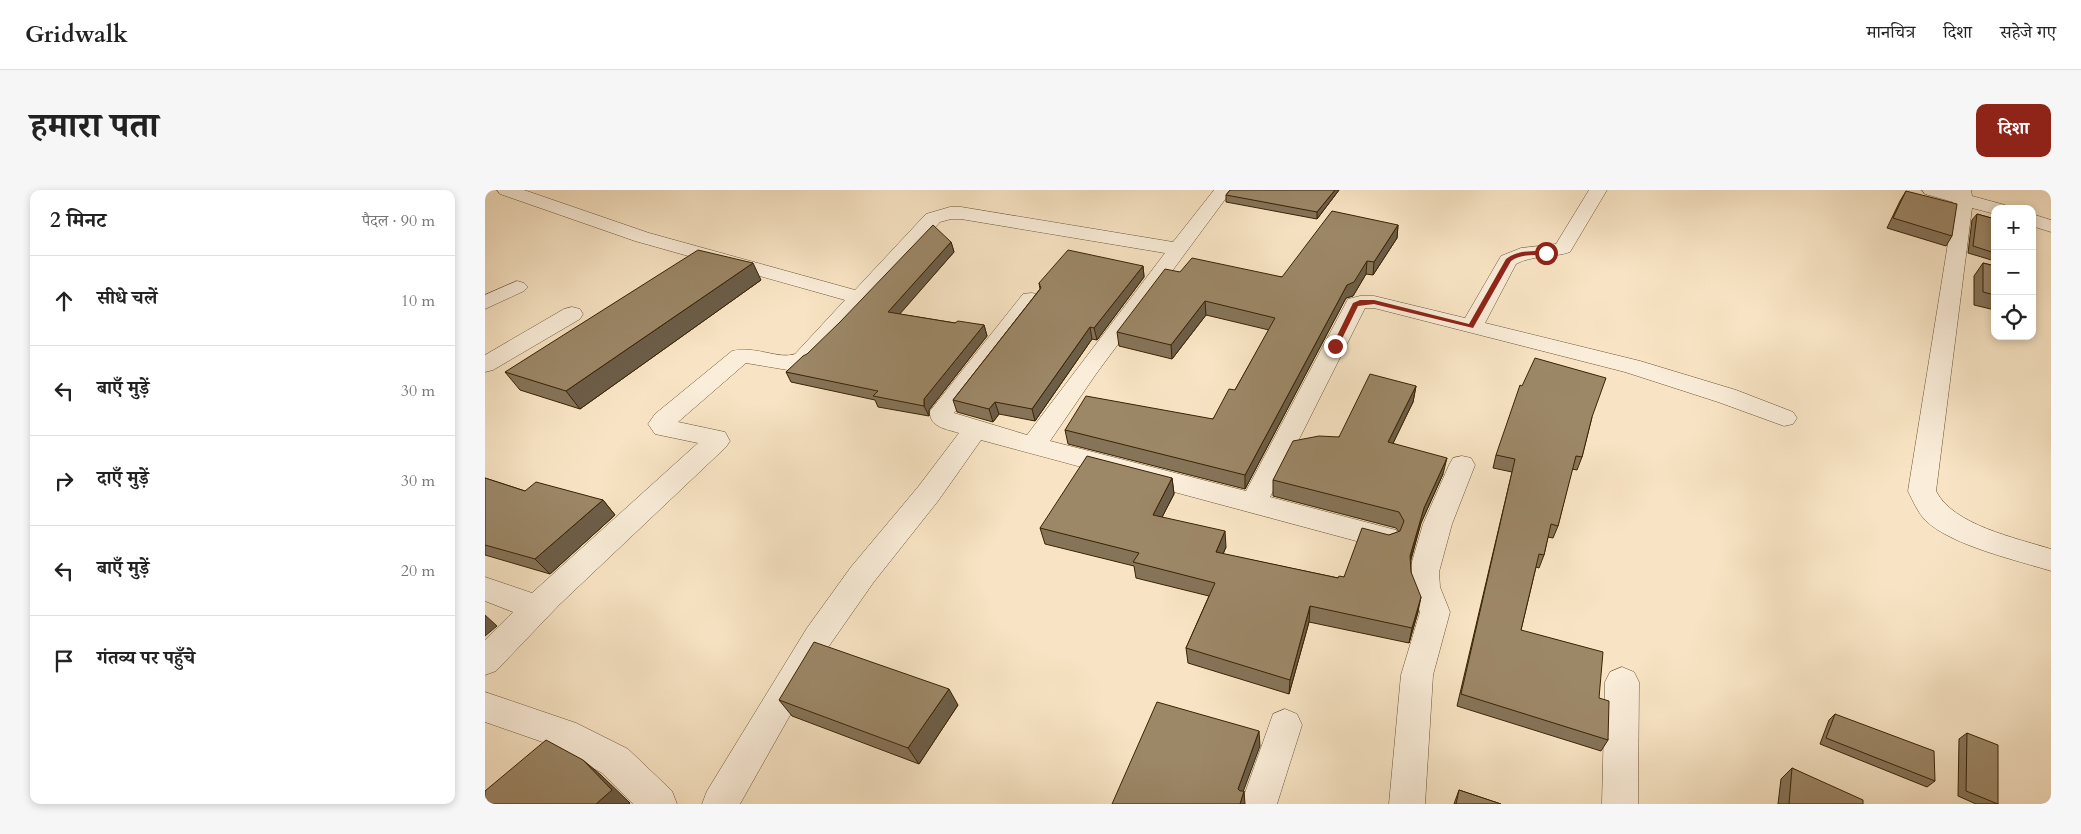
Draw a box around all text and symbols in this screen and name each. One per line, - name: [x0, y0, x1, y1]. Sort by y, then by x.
- text: Gridwalk: [25, 18, 128, 51]
- text: मानचित्र: [1867, 20, 1915, 45]
- text: दिशा: [1943, 20, 1972, 45]
- text: सहेजे गए: [2000, 20, 2056, 45]
- text: हमारा पता: [30, 102, 159, 150]
- button: दिशा: [1976, 104, 2051, 157]
- map controls: [1991, 205, 2036, 340]
- button: +: [1991, 205, 2036, 250]
- text: 2 मिनट: [50, 206, 106, 235]
- text: पैदल · 90 m: [362, 210, 435, 232]
- route start: [1535, 242, 1558, 265]
- button: −: [1991, 250, 2036, 295]
- text: सीधे चलें: [97, 285, 157, 311]
- icon: ahead: [50, 287, 78, 315]
- text: 10 m: [401, 290, 435, 312]
- button: locate: [1991, 295, 2036, 340]
- route end: [1324, 335, 1347, 358]
- text: बाएँ मुड़ें: [97, 375, 149, 401]
- icon: left: [50, 377, 78, 405]
- text: 30 m: [401, 380, 435, 402]
- text: दाएँ मुड़ें: [97, 465, 149, 491]
- icon: right: [50, 467, 78, 495]
- text: 30 m: [401, 470, 435, 492]
- text: बाएँ मुड़ें: [97, 555, 149, 581]
- icon: left: [50, 557, 78, 585]
- text: 20 m: [401, 560, 435, 582]
- text: गंतव्य पर पहुँचे: [97, 645, 195, 671]
- icon: arrive: [50, 647, 78, 675]

